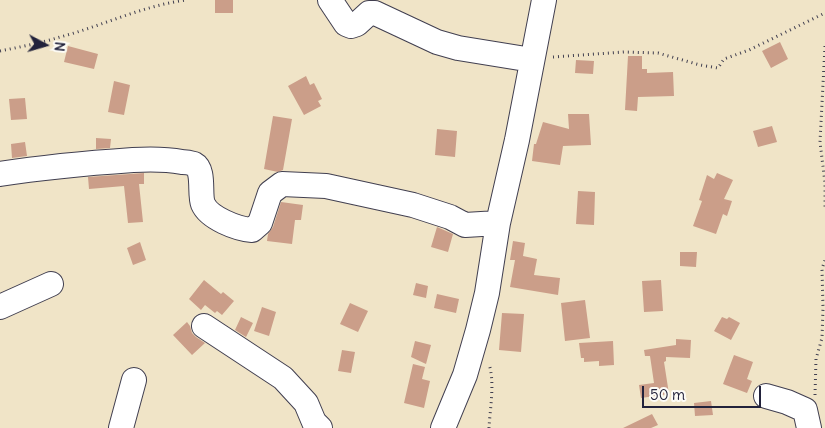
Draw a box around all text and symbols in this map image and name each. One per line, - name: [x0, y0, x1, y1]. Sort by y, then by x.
- north arrow: [20, 20, 70, 70]
- text: N: [50, 41, 69, 52]
- scale bar: [645, 376, 764, 408]
- text: 50 m: [650, 385, 685, 404]

